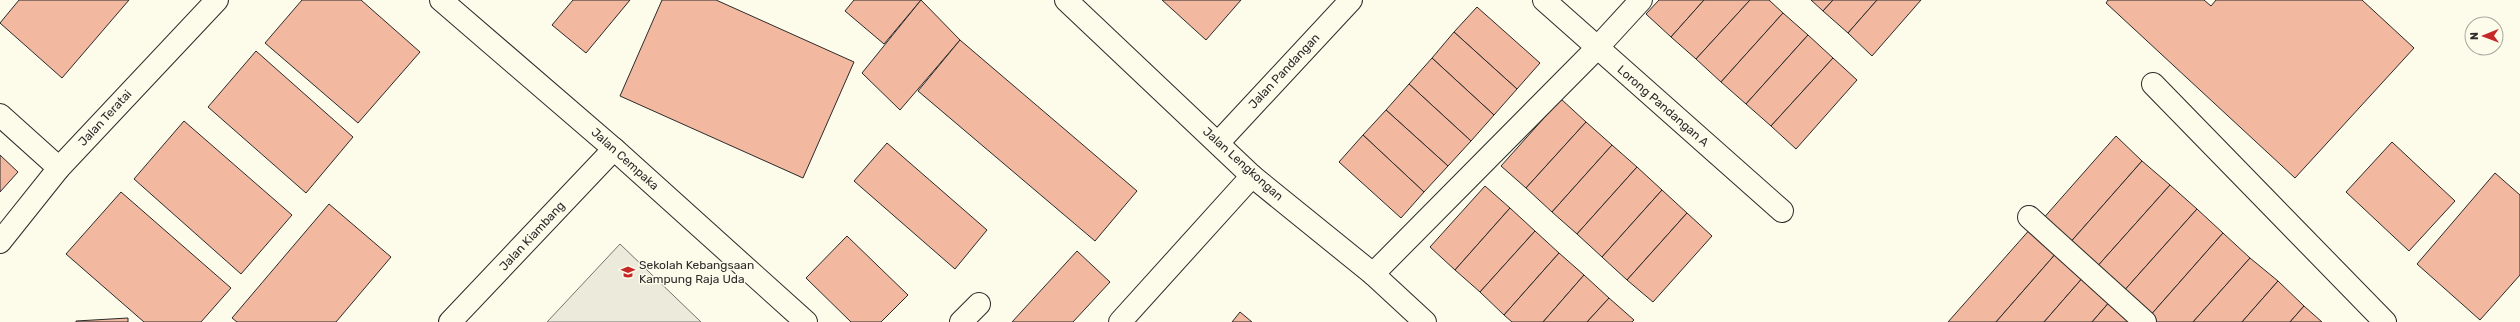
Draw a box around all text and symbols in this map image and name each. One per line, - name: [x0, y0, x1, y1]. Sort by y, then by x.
- north arrow: [2464, 16, 2504, 56]
- street label: Jalan Pandangan: [1246, 31, 1322, 111]
- text: N: [2468, 32, 2481, 40]
- street label: Lorong Pandangan A: [1614, 63, 1712, 149]
- street label: Jalan Teratai: [76, 87, 135, 149]
- street label: Jalan Lengkongan: [1200, 124, 1286, 204]
- street label: Jalan Cempaka: [588, 125, 662, 193]
- street label: Jalan Kiambang: [496, 198, 568, 274]
- place label: Sekolah Kebangsaan Kampung Raja Uda: [639, 258, 754, 286]
- school or university icon: Sekolah Kebangsaan Kampung Raja Uda: [620, 264, 636, 280]

